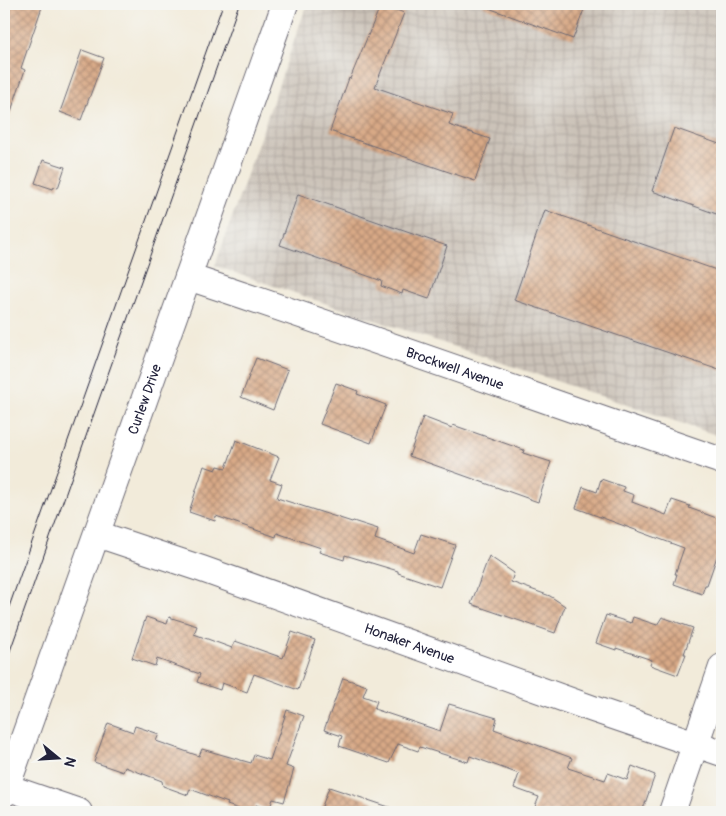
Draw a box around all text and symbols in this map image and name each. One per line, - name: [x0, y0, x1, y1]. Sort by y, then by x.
- street label: Brockwell Avenue: [404, 344, 506, 393]
- street label: Curlew Drive: [125, 362, 165, 437]
- street label: Honaker Avenue: [362, 620, 457, 668]
- north arrow: [32, 734, 82, 784]
- text: N: [60, 755, 79, 769]

